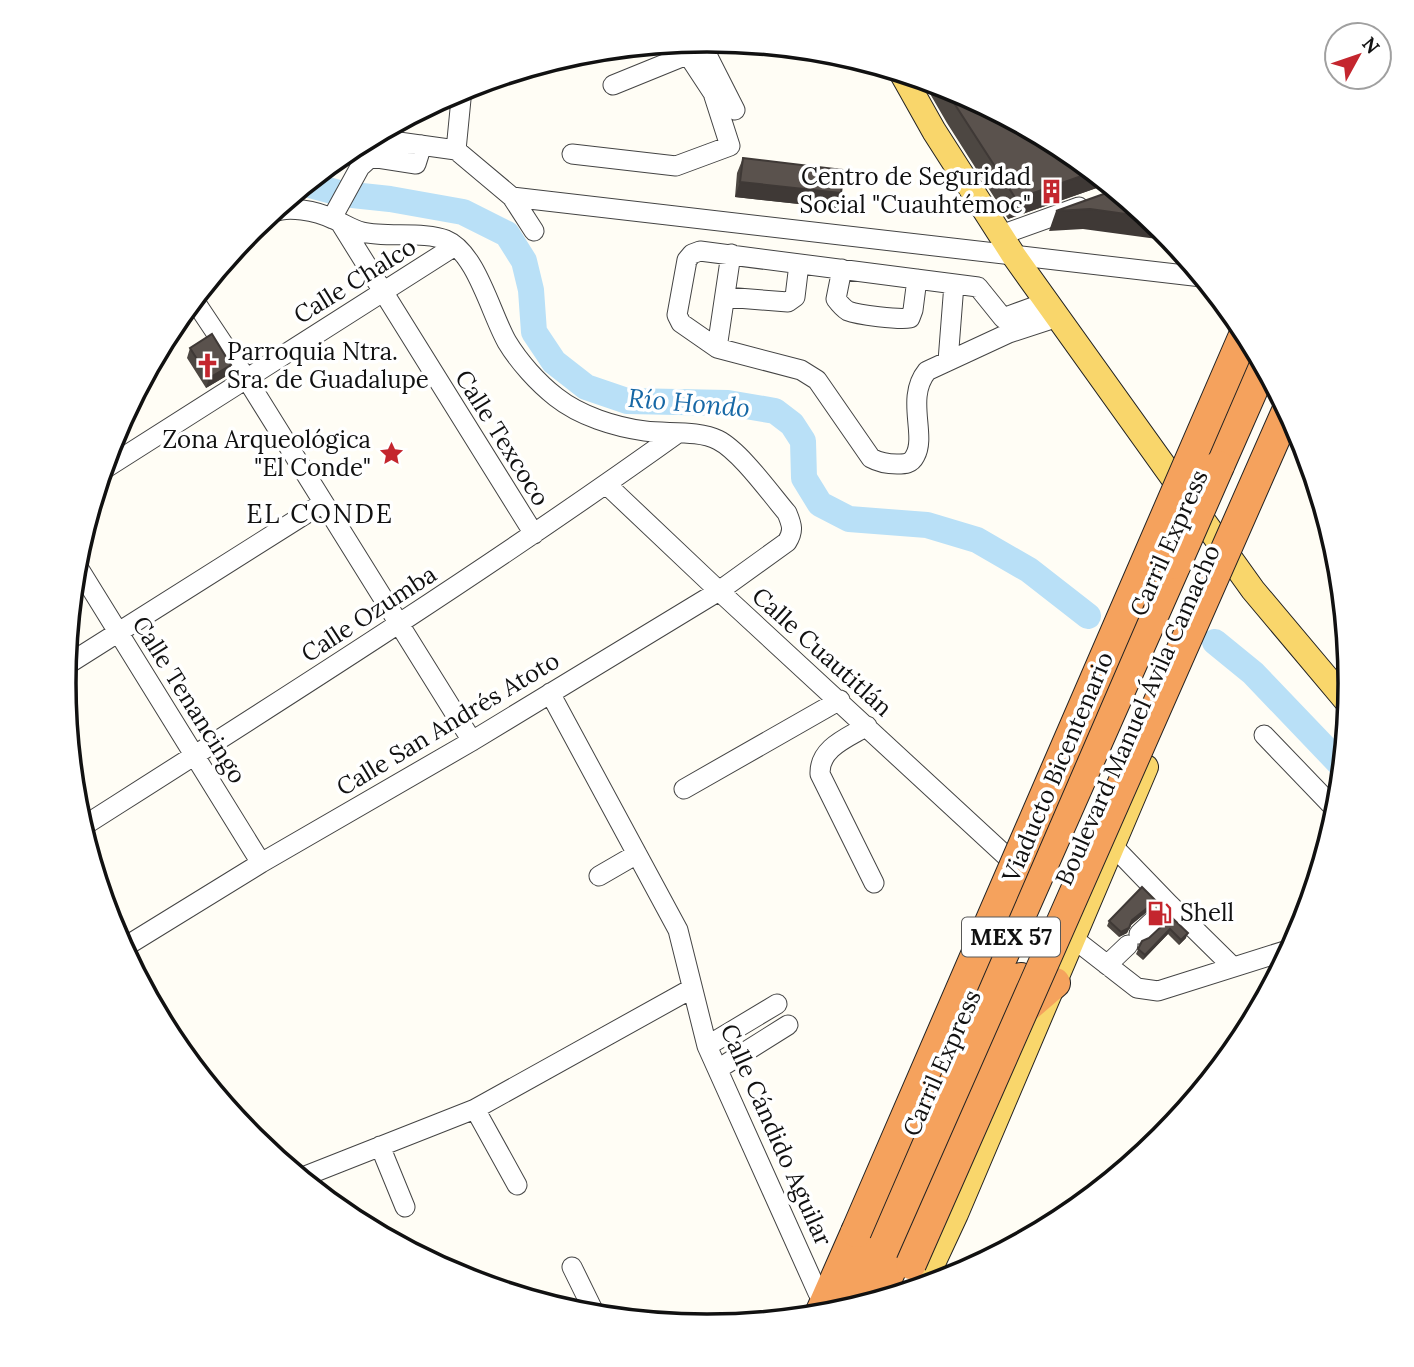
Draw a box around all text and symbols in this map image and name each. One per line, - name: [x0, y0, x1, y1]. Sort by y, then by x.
- north arrow: [1323, 21, 1393, 91]
- text: N: [1357, 32, 1385, 59]
- place label: Centro de Seguridad Social "Cuauhtémoc": [800, 161, 1031, 220]
- building icon: Centro de Seguridad Social "Cuauhtémoc": [1037, 177, 1065, 205]
- street label: Calle Chalco: [288, 231, 422, 330]
- place label: Parroquia Ntra. Sra. de Guadalupe: [227, 336, 429, 395]
- church icon: Parroquia Ntra. Sra. de Guadalupe: [193, 352, 221, 380]
- street label: Calle Texcoco: [448, 364, 557, 512]
- water label: Río Hondo: [627, 381, 751, 424]
- place label: Zona Arqueológica "El Conde": [162, 424, 371, 483]
- place icon: Zona Arqueológica "El Conde": [377, 440, 405, 468]
- street label: Carril Express: [1122, 465, 1215, 621]
- district label: EL CONDE: [246, 497, 394, 530]
- street label: Boulevard Manuel Ávila Camacho: [1048, 540, 1227, 890]
- street label: Calle Ozumba: [295, 558, 442, 669]
- street label: Calle Cuautitlán: [746, 580, 899, 723]
- street label: Calle Tenancingo: [126, 610, 253, 789]
- street label: Calle San Andrés Atoto: [331, 645, 565, 802]
- street label: Viaducto Bicentenario: [995, 647, 1120, 888]
- place label: Shell: [1180, 897, 1234, 928]
- fuel station icon: Shell: [1146, 899, 1174, 927]
- road number: MEX 57: [962, 918, 1060, 956]
- street label: Carril Express: [895, 985, 988, 1141]
- street label: Calle Cándido Aguilar: [714, 1019, 840, 1251]

